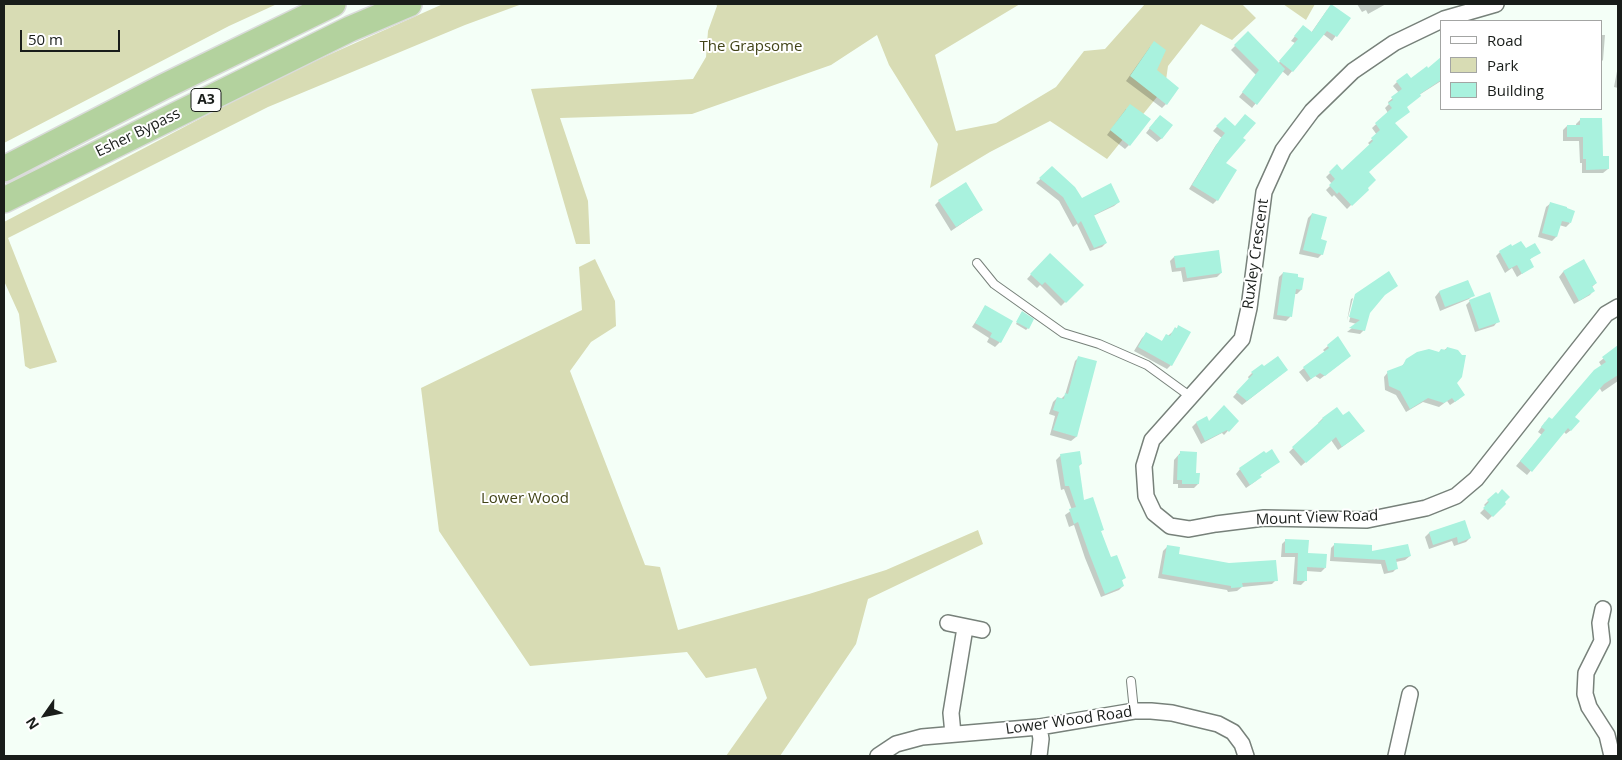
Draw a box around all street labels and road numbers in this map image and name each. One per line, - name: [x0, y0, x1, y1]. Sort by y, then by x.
- road number: A3: [191, 88, 221, 112]
- street label: Esher Bypass: [93, 105, 183, 161]
- street label: Ruxley Crescent: [1239, 198, 1273, 310]
- street label: Mount View Road: [1255, 507, 1379, 529]
- street label: Lower Wood Road: [1005, 703, 1133, 739]

